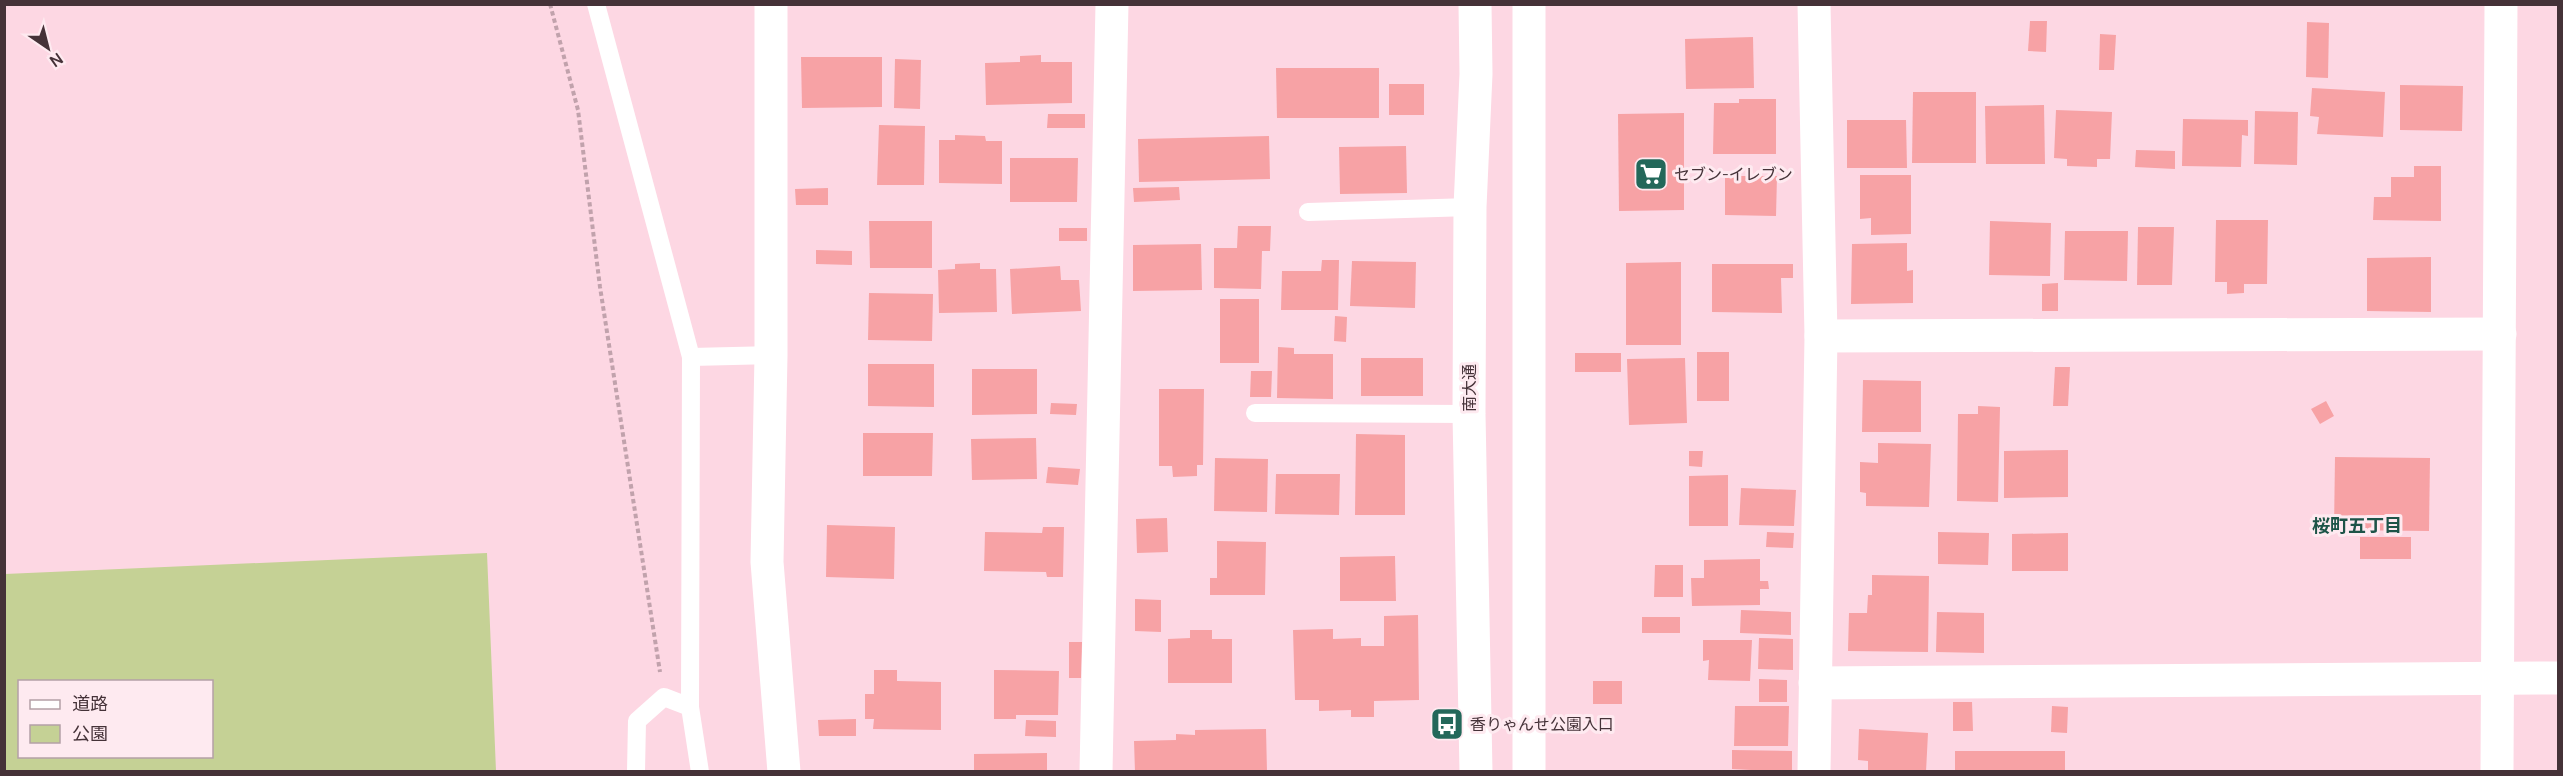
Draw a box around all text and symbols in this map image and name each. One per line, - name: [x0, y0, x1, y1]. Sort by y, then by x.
- north arrow: [18, 18, 78, 78]
- text: N: [46, 48, 68, 73]
- supermarket icon: セブン-イレブン: [1633, 156, 1669, 192]
- place label: セブン-イレブン: [1674, 163, 1793, 185]
- street label: 南大通: [1458, 364, 1480, 412]
- district label: 桜町五丁目: [2312, 513, 2402, 537]
- legend: [18, 680, 213, 758]
- text: 道路: [72, 691, 108, 715]
- bus stop icon: 香りゃんせ公園入口: [1429, 706, 1465, 742]
- place label: 香りゃんせ公園入口: [1470, 713, 1614, 735]
- text: 公園: [72, 721, 108, 745]

